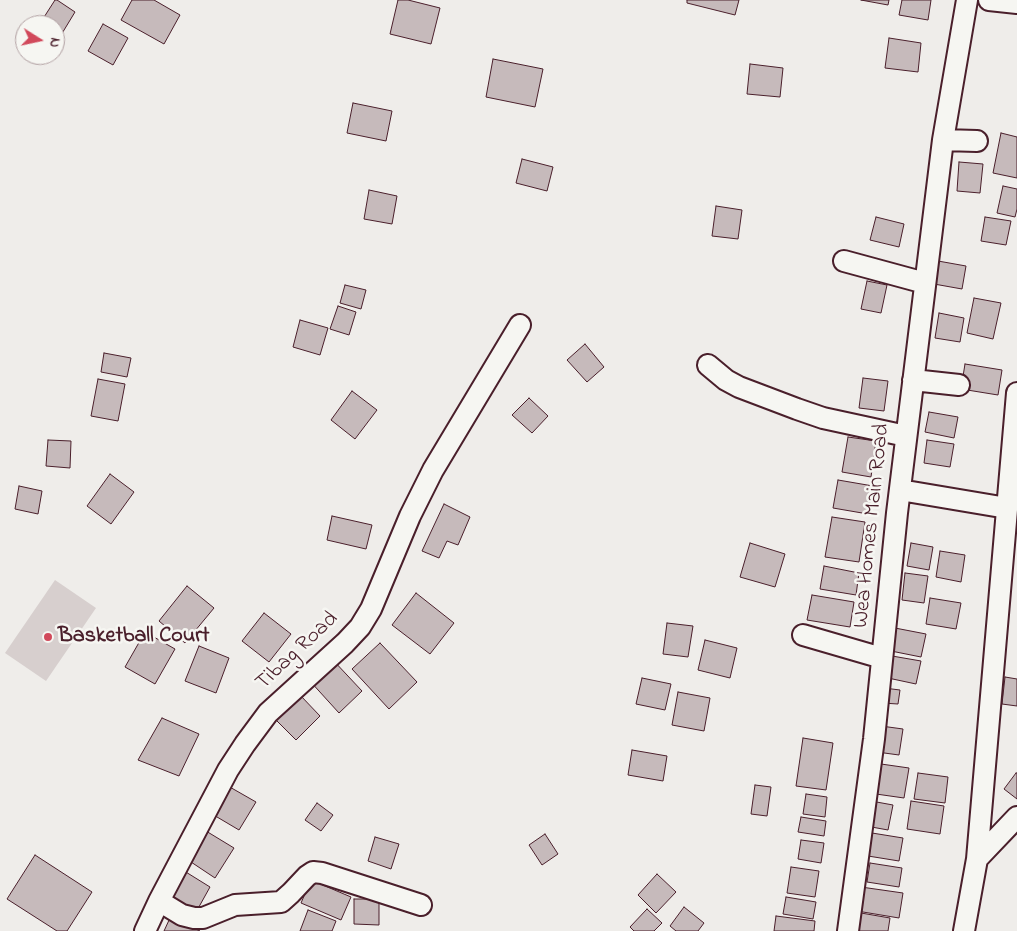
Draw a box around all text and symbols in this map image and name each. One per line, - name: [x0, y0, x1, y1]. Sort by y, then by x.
- north arrow: [15, 15, 65, 65]
- text: N: [43, 36, 65, 49]
- street label: Wea Homes Main Road: [849, 422, 897, 630]
- street label: Tibag Road: [251, 607, 345, 697]
- place label: Basketball Court: [58, 624, 209, 650]
- marker: Basketball Court: [42, 631, 54, 643]

